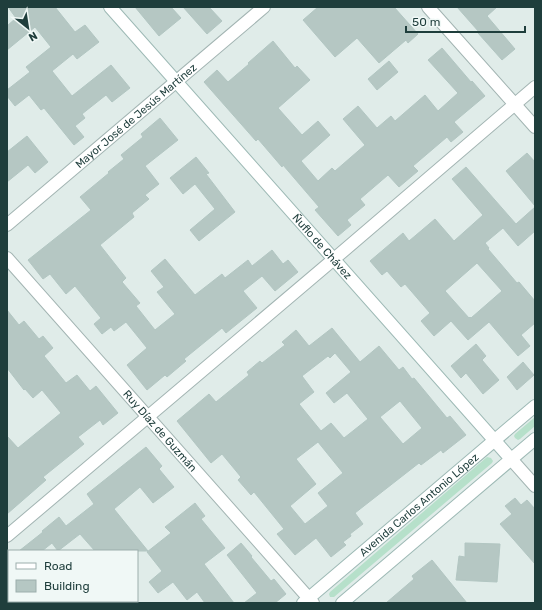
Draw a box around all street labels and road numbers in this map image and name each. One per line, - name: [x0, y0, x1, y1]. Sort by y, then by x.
- street label: Mayor José de Jesús Martínez: [73, 61, 200, 171]
- street label: Ñuflo de Chávez: [290, 211, 355, 282]
- street label: Ruy Díaz de Guzmán: [120, 388, 199, 475]
- street label: Avenida Carlos Antonio López: [357, 451, 482, 559]

